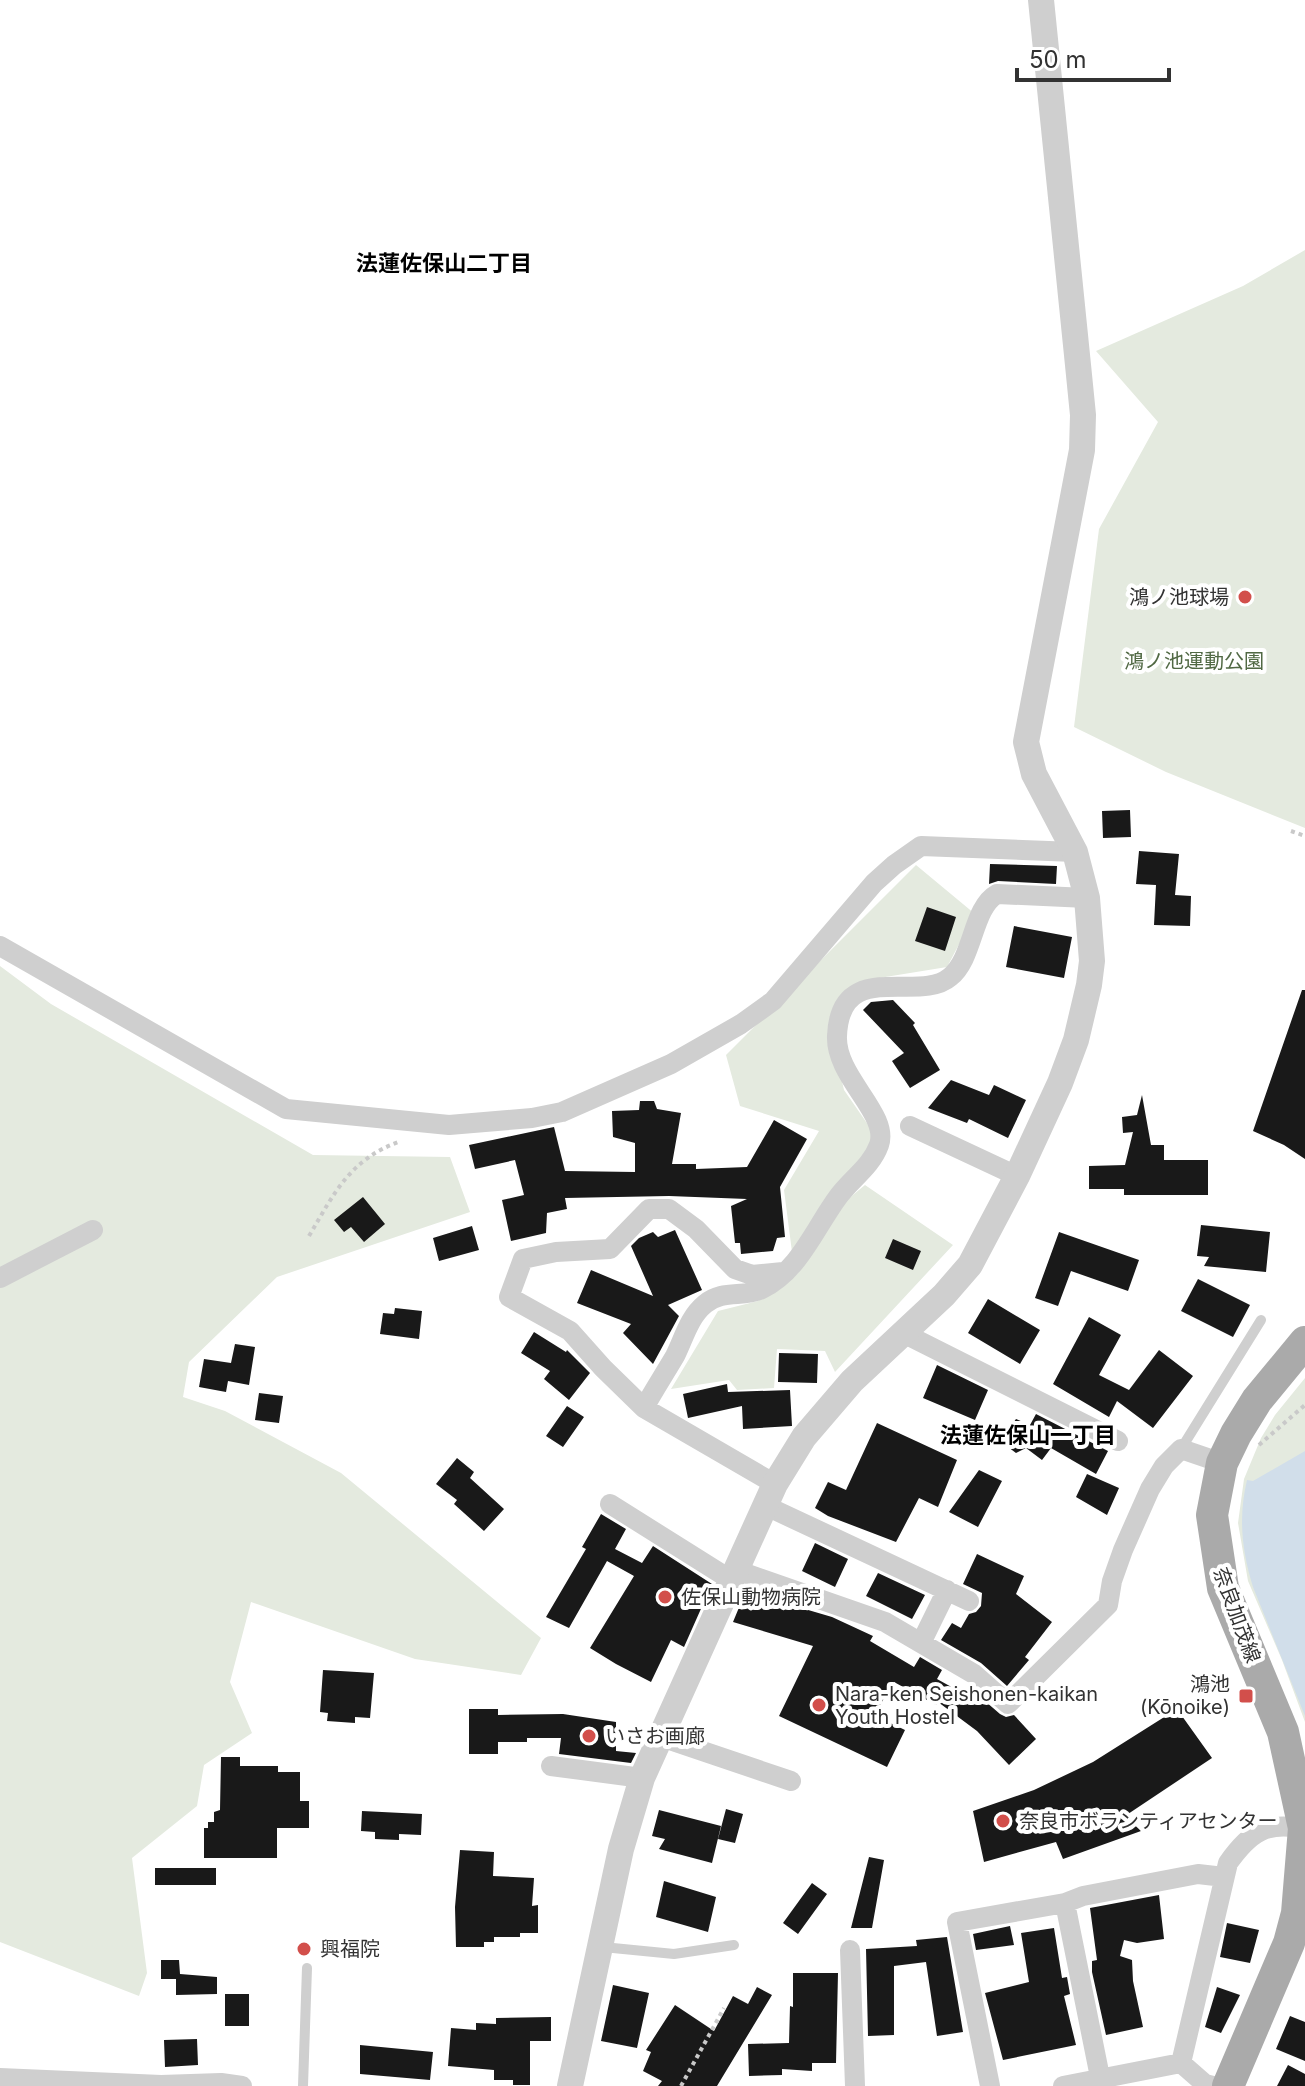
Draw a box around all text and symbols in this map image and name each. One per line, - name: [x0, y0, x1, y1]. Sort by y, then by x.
- scale bar: [1017, 32, 1169, 82]
- text: 50 m: [1029, 45, 1087, 74]
- district label: 法蓮佐保山二丁目: [356, 250, 532, 276]
- place label: 鴻ノ池球場: [1129, 585, 1229, 609]
- marker: 鴻ノ池球場: [1236, 588, 1254, 606]
- park label: 鴻ノ池運動公園: [1124, 649, 1264, 673]
- district label: 法蓮佐保山一丁目: [940, 1422, 1116, 1448]
- street label: 奈良加茂線: [1209, 1564, 1265, 1666]
- place label: 佐保山動物病院: [681, 1585, 821, 1609]
- marker: 佐保山動物病院: [656, 1588, 674, 1606]
- place label: 鴻池 (Kōnoike): [1140, 1672, 1230, 1719]
- place label: Nara-ken Seishonen-kaikan Youth Hostel: [835, 1682, 1098, 1729]
- marker: 鴻池 (Kōnoike): [1237, 1687, 1255, 1705]
- marker: Nara-ken Seishonen-kaikan Youth Hostel: [810, 1696, 828, 1714]
- place label: いさお画廊: [605, 1724, 705, 1748]
- marker: いさお画廊: [580, 1727, 598, 1745]
- place label: 奈良市ボランティアセンター: [1019, 1809, 1277, 1833]
- marker: 奈良市ボランティアセンター: [994, 1812, 1012, 1830]
- place label: 興福院: [320, 1937, 380, 1961]
- marker: 興福院: [295, 1940, 313, 1958]

